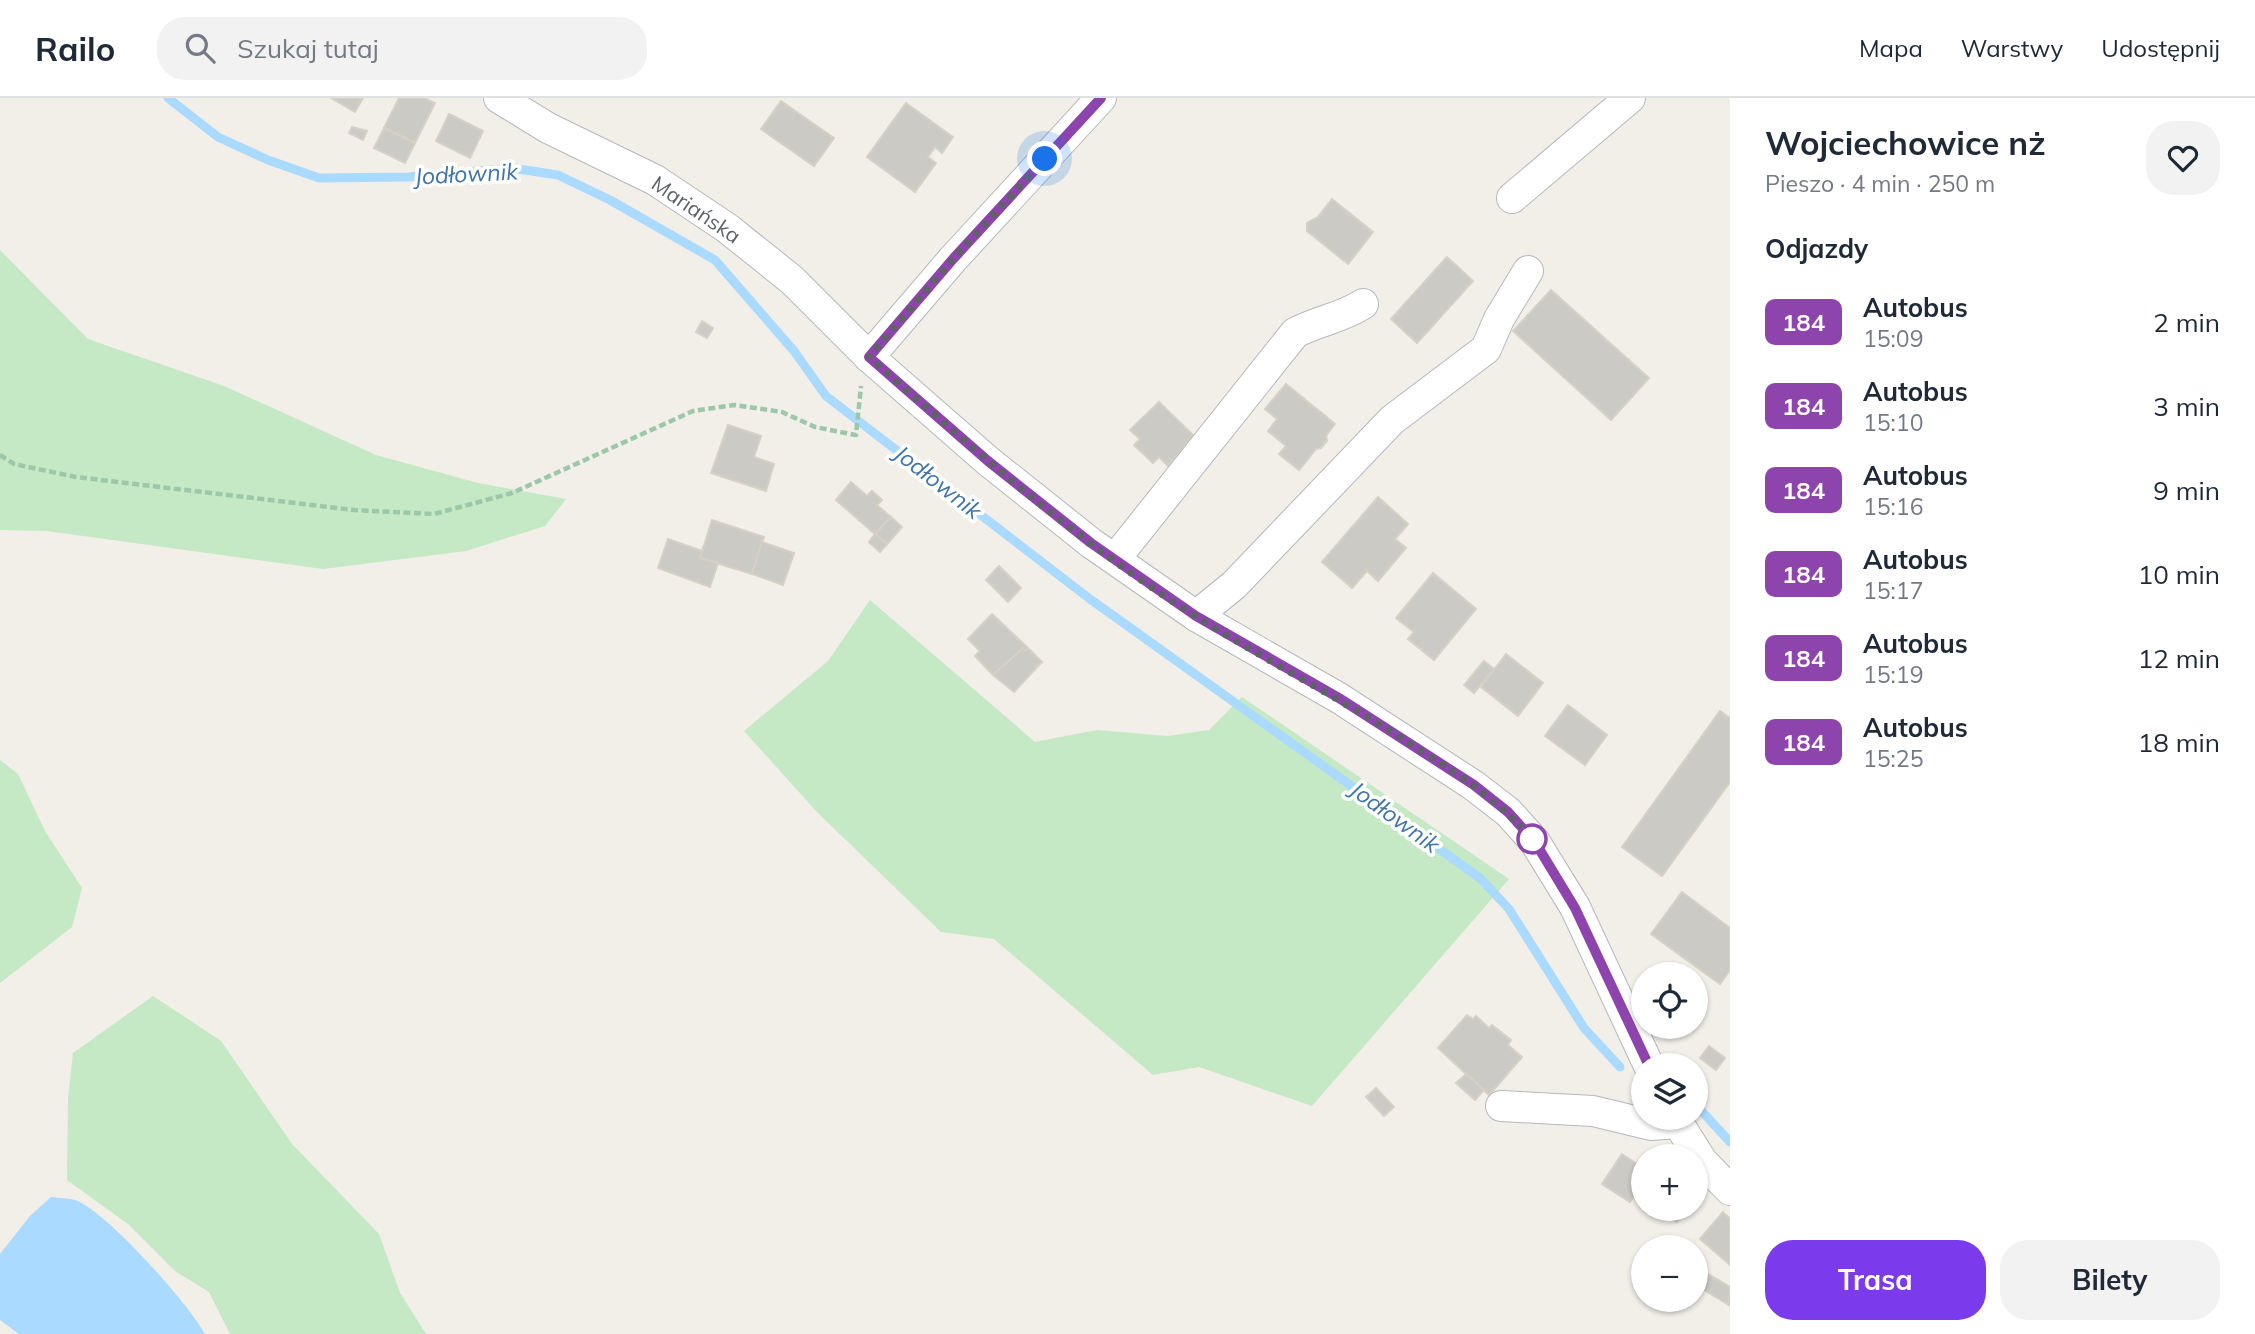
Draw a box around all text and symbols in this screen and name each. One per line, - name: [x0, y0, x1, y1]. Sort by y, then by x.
- search box: [157, 17, 647, 80]
- text: Railo: [35, 28, 115, 69]
- icon: search: [181, 29, 219, 67]
- text: Szukaj tutaj: [237, 32, 379, 65]
- text: Mapa: [1859, 33, 1923, 63]
- text: Warstwy: [1961, 33, 2063, 63]
- text: Udostępnij: [2101, 33, 2220, 63]
- button: heart: [2146, 121, 2220, 195]
- text: Wojciechowice nż: [1765, 122, 2046, 163]
- your location: [1027, 141, 1062, 176]
- water label: Jodłownik: [411, 156, 520, 191]
- text: Pieszo · 4 min · 250 m: [1765, 169, 1995, 198]
- street label: Mariańska: [647, 170, 746, 248]
- text: Odjazdy: [1765, 232, 1868, 265]
- text: Autobus: [1863, 291, 1968, 324]
- text: 2 min: [2153, 306, 2220, 339]
- text: 184: [1782, 307, 1825, 337]
- text: 15:09: [1863, 324, 1923, 353]
- text: Autobus: [1863, 375, 1968, 408]
- text: 3 min: [2153, 390, 2220, 423]
- text: 184: [1782, 391, 1825, 421]
- text: 15:10: [1863, 408, 1923, 437]
- water label: Jodłownik: [887, 437, 989, 526]
- text: Autobus: [1863, 459, 1968, 492]
- text: 9 min: [2153, 474, 2220, 507]
- text: 184: [1782, 475, 1825, 505]
- text: 15:16: [1863, 492, 1923, 521]
- text: Autobus: [1863, 543, 1968, 576]
- text: 10 min: [2138, 558, 2220, 591]
- text: 184: [1782, 559, 1825, 589]
- text: 15:17: [1863, 576, 1923, 605]
- text: Autobus: [1863, 627, 1968, 660]
- text: 12 min: [2138, 642, 2220, 675]
- text: 184: [1782, 643, 1825, 673]
- text: 15:19: [1863, 660, 1923, 689]
- text: Autobus: [1863, 711, 1968, 744]
- text: 18 min: [2138, 726, 2220, 759]
- text: 184: [1782, 727, 1825, 757]
- text: 15:25: [1863, 744, 1923, 773]
- water label: Jodłownik: [1343, 773, 1447, 859]
- unlabelled marker: [1517, 824, 1547, 854]
- map controls: [1631, 962, 1708, 1312]
- button: locate: [1631, 962, 1708, 1039]
- button: layers: [1631, 1053, 1708, 1130]
- button: +: [1631, 1144, 1708, 1221]
- button: −: [1631, 1235, 1708, 1312]
- button: Trasa: [1765, 1240, 1986, 1320]
- button: Bilety: [2000, 1240, 2220, 1320]

